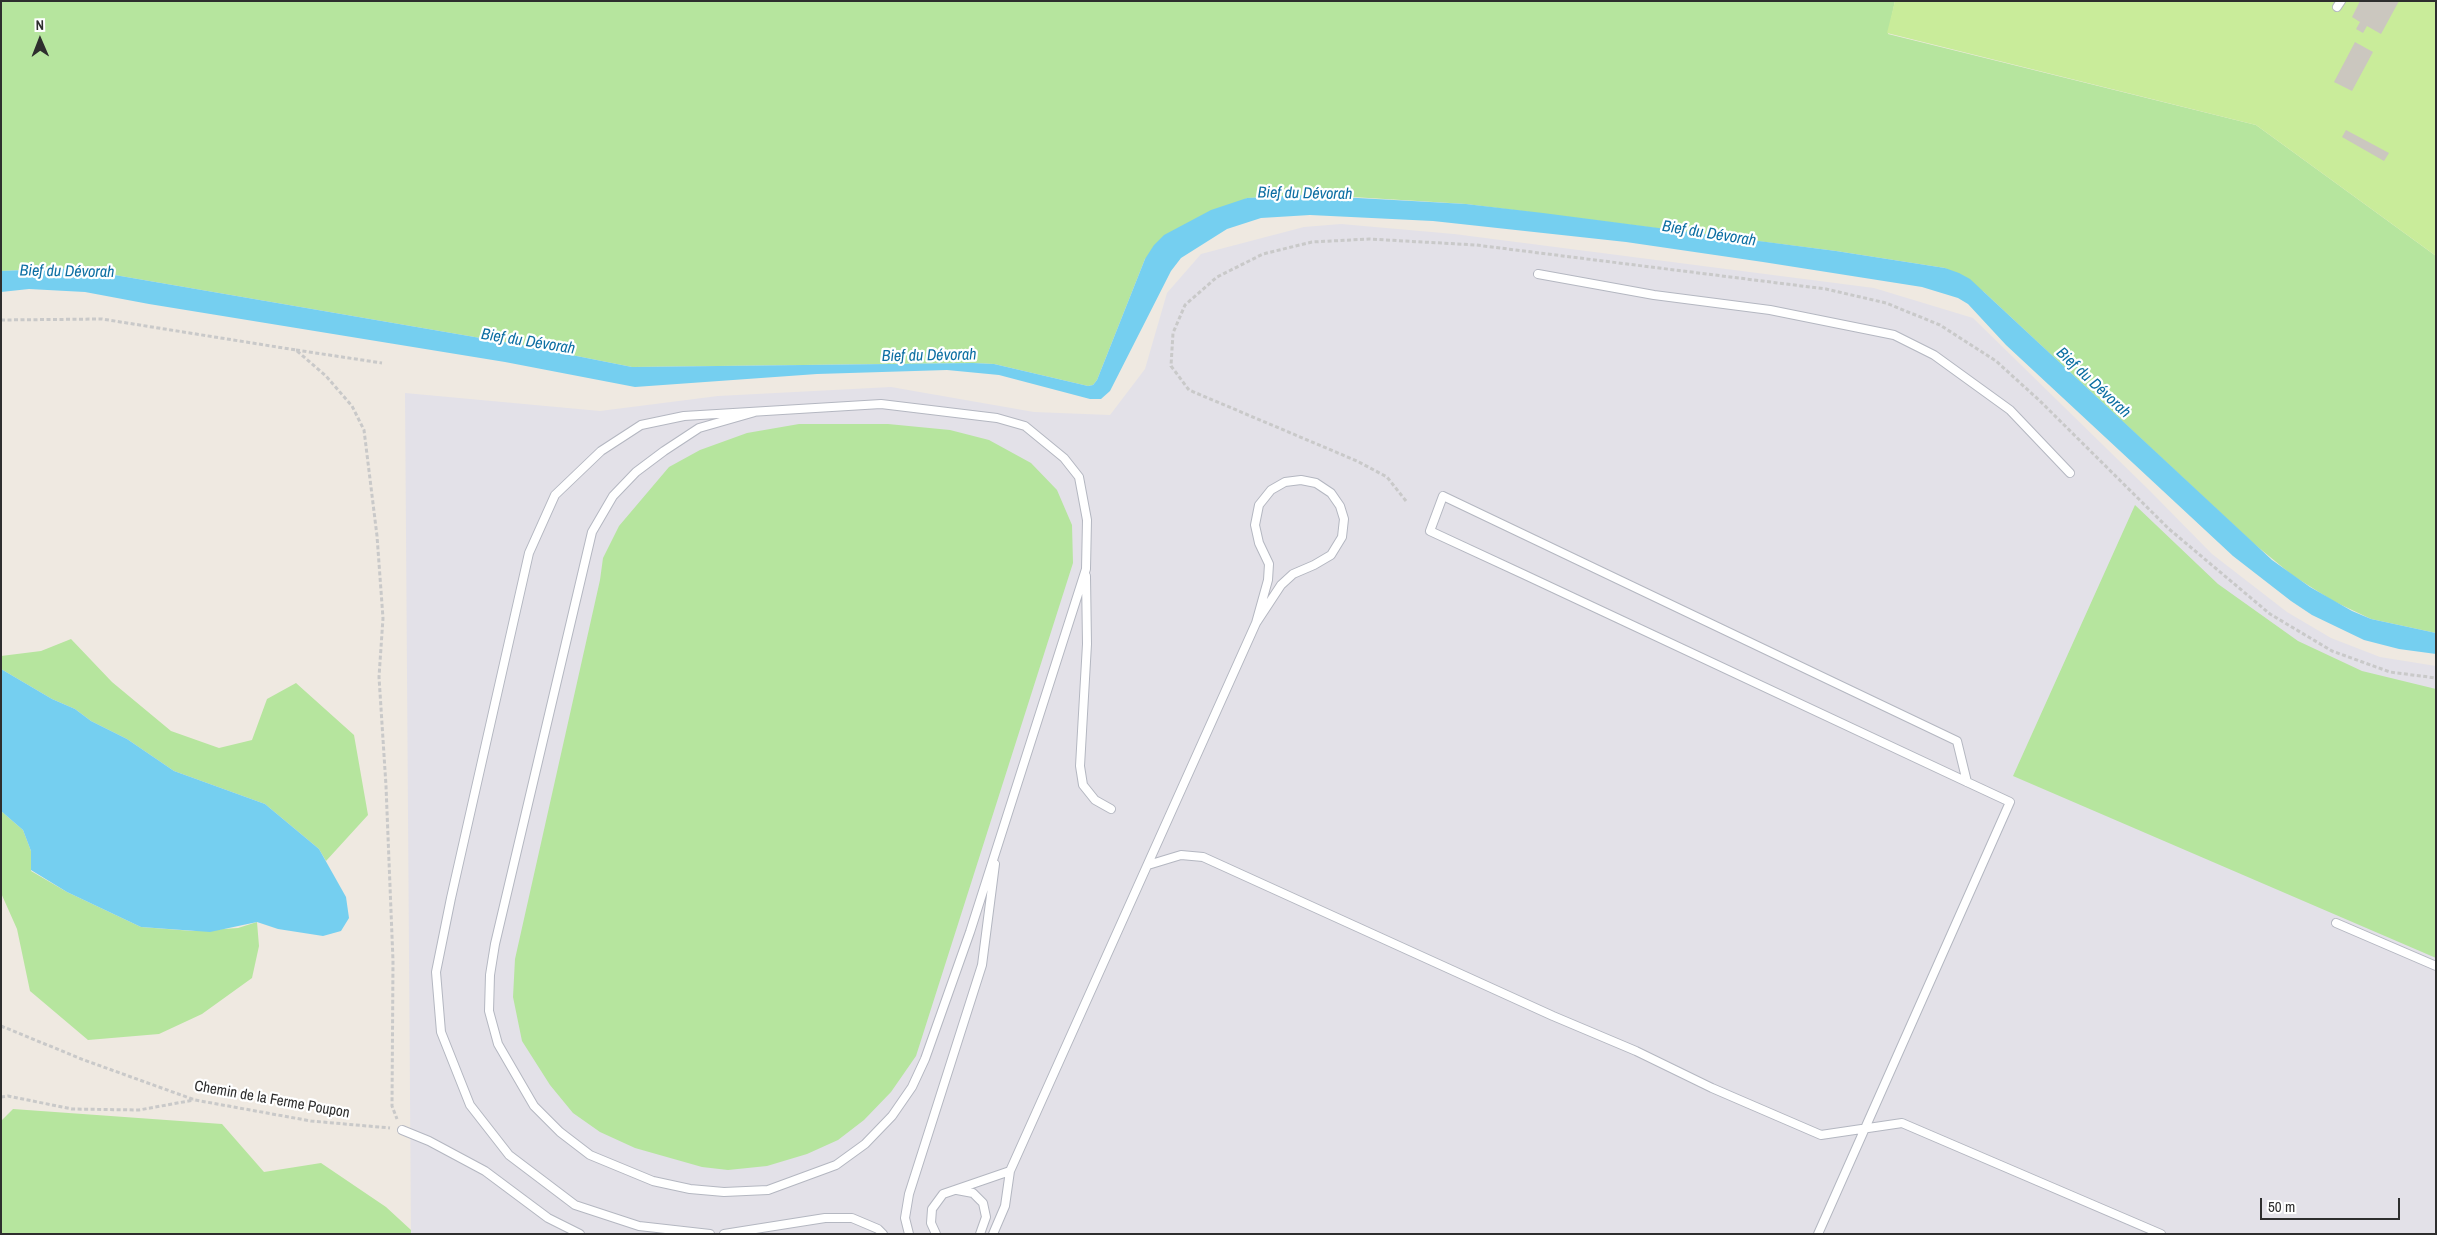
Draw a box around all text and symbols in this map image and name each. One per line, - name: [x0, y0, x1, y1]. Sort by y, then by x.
- north arrow: [15, 15, 65, 65]
- text: N: [35, 16, 44, 34]
- water label: Bief du Dévorah: [1257, 184, 1353, 204]
- water label: Bief du Dévorah: [1661, 217, 1757, 251]
- water label: Bief du Dévorah: [19, 262, 115, 282]
- water label: Bief du Dévorah: [480, 325, 576, 359]
- water label: Bief du Dévorah: [2052, 344, 2134, 422]
- water label: Bief du Dévorah: [881, 346, 977, 366]
- street label: Chemin de la Ferme Poupon: [193, 1077, 351, 1123]
- scale bar: [2262, 1188, 2402, 1220]
- text: 50 m: [2268, 1196, 2295, 1217]

